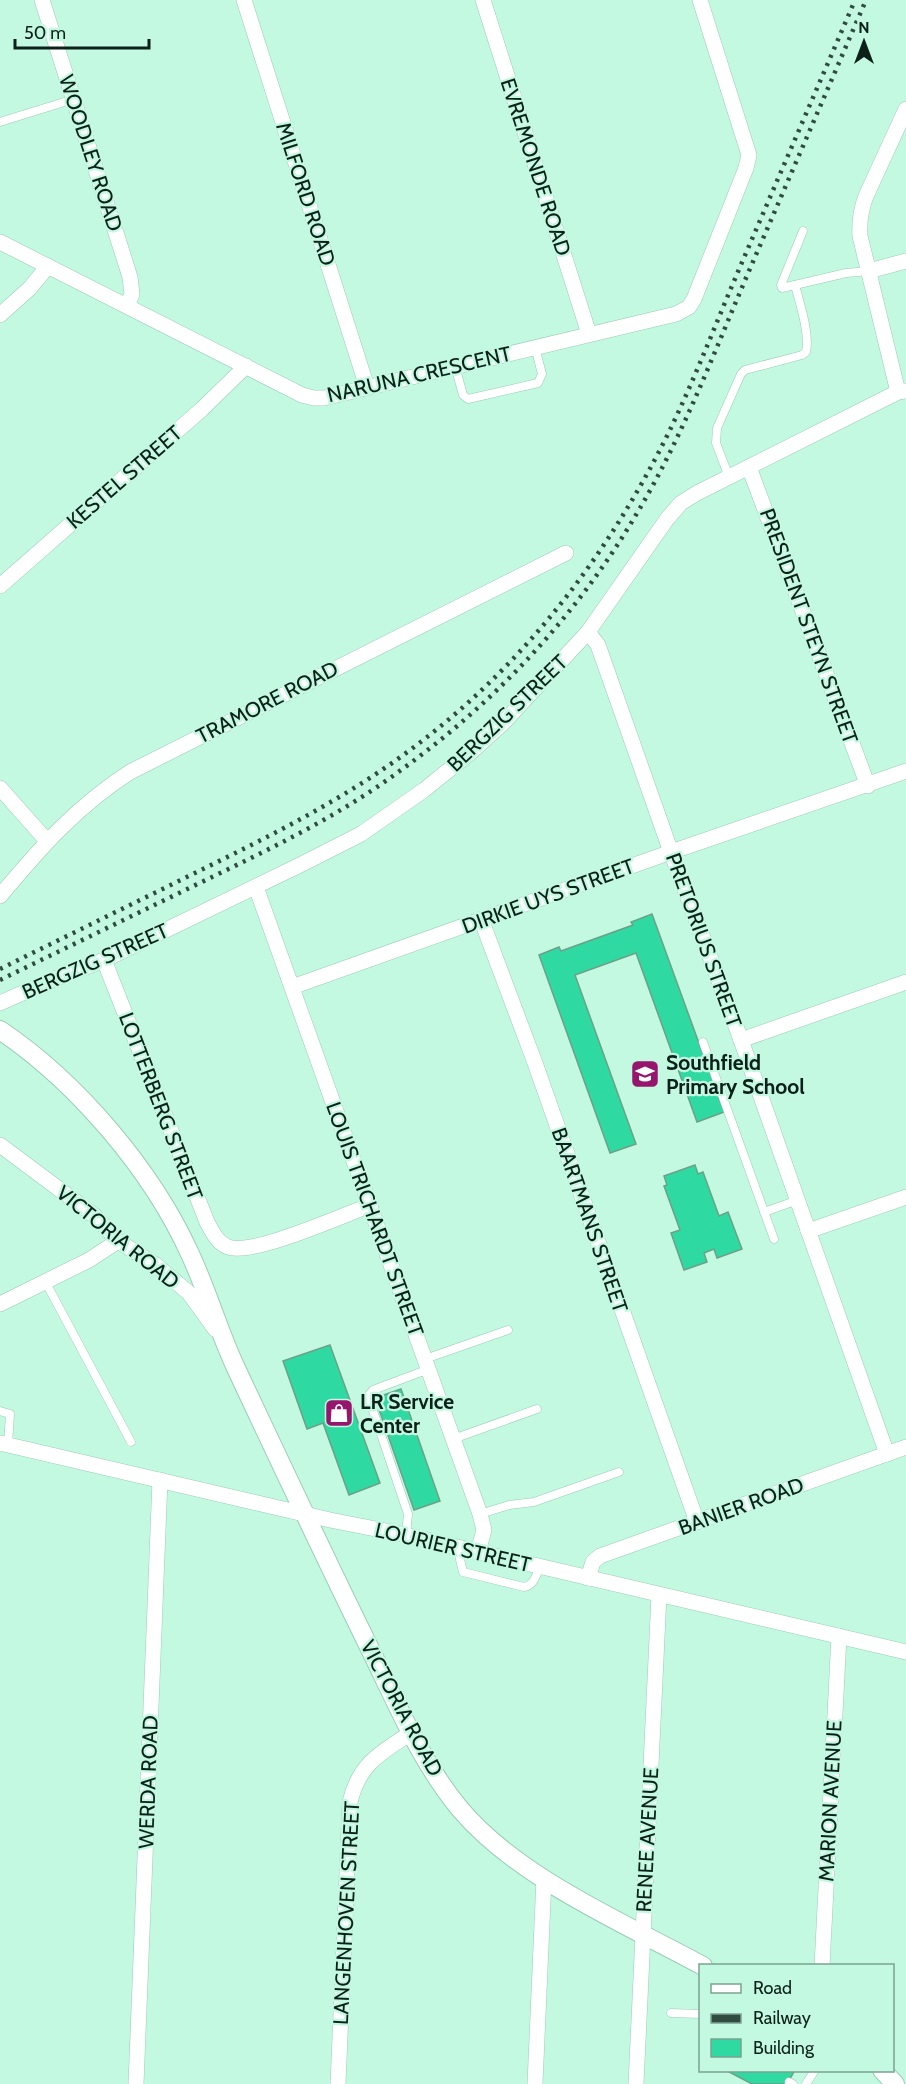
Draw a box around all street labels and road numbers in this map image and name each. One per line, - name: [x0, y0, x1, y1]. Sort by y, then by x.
- street label: WOODLEY ROAD: [54, 72, 128, 234]
- street label: EVREMONDE ROAD: [496, 75, 576, 259]
- street label: MILFORD ROAD: [271, 119, 341, 269]
- street label: NARUNA CRESCENT: [325, 341, 513, 407]
- street label: KESTEL STREET: [61, 420, 187, 534]
- street label: PRESIDENT STEYN STREET: [755, 505, 863, 747]
- street label: BERGZIG STREET: [442, 649, 572, 777]
- street label: TRAMORE ROAD: [192, 656, 342, 748]
- street label: PRETORIUS STREET: [661, 849, 747, 1031]
- street label: DIRKIE UYS STREET: [458, 853, 638, 939]
- street label: BERGZIG STREET: [18, 918, 172, 1004]
- street label: LOTTERBERG STREET: [114, 1009, 208, 1203]
- street label: LOUIS TRICHARDT STREET: [321, 1098, 429, 1340]
- street label: BAARTMANS STREET: [547, 1124, 633, 1316]
- street label: VICTORIA ROAD: [52, 1180, 184, 1294]
- street label: BANIER ROAD: [675, 1472, 807, 1540]
- street label: LOURIER STREET: [373, 1517, 533, 1577]
- street label: VICTORIA ROAD: [356, 1636, 448, 1780]
- street label: WERDA ROAD: [133, 1715, 163, 1849]
- street label: MARION AVENUE: [813, 1720, 847, 1882]
- street label: RENEE AVENUE: [631, 1767, 663, 1913]
- street label: LANGENHOVEN STREET: [328, 1800, 364, 2026]

